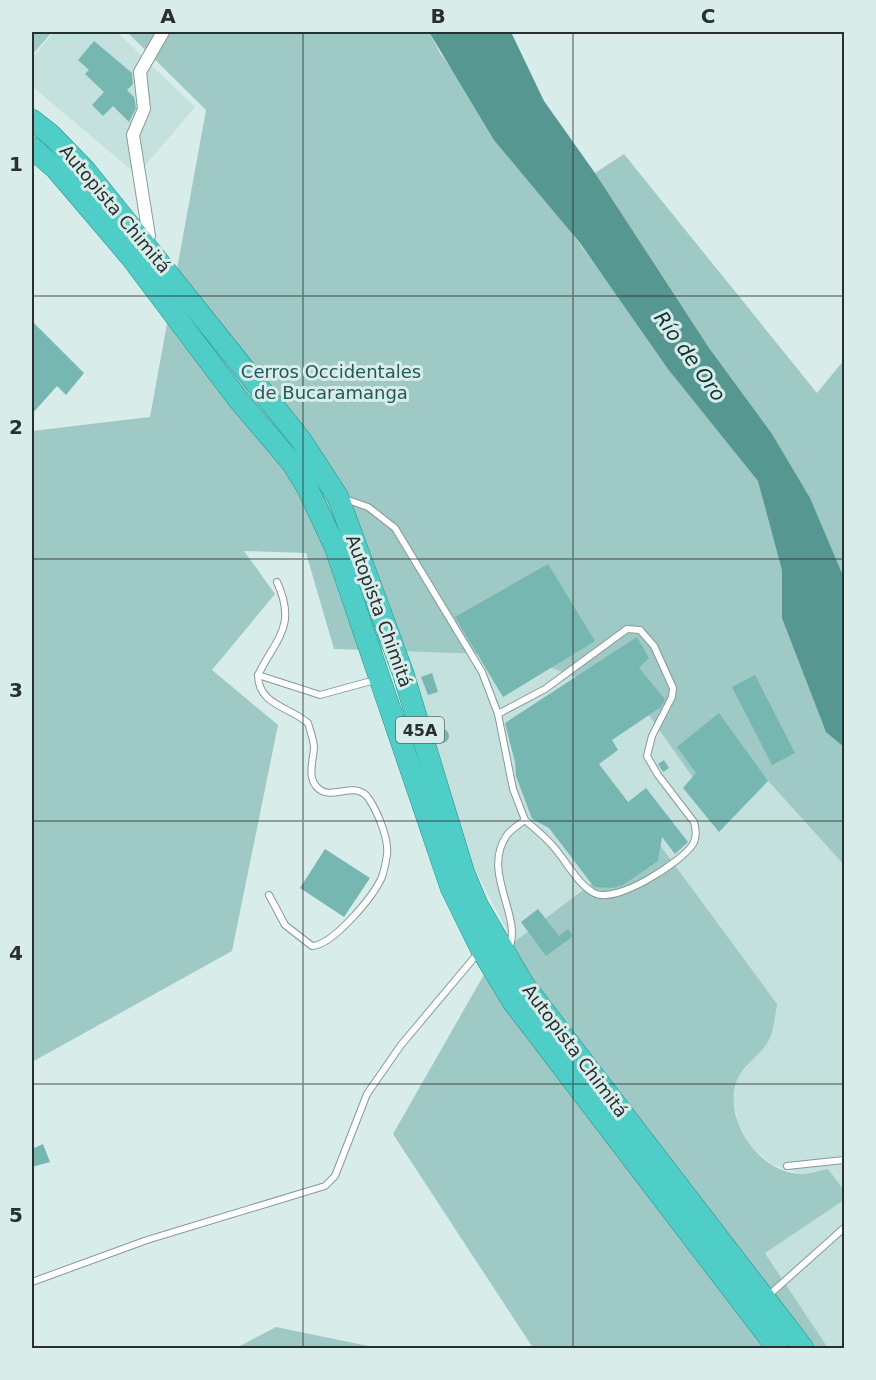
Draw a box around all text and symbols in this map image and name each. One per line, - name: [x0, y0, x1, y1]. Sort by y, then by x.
- text: A: [160, 4, 176, 28]
- text: B: [430, 4, 446, 28]
- text: C: [701, 4, 715, 28]
- street label: Autopista Chimitá: [56, 140, 175, 277]
- text: 1: [9, 152, 23, 176]
- water label: Río de Oro: [649, 306, 731, 406]
- park label: Cerros Occidentales de Bucaramanga: [241, 361, 421, 403]
- text: 2: [9, 415, 23, 439]
- street label: Autopista Chimitá: [342, 532, 417, 690]
- text: 3: [9, 678, 23, 702]
- road number: 45A: [396, 717, 444, 743]
- text: 4: [9, 941, 23, 965]
- street label: Autopista Chimitá: [519, 980, 632, 1121]
- text: 5: [9, 1203, 23, 1227]

